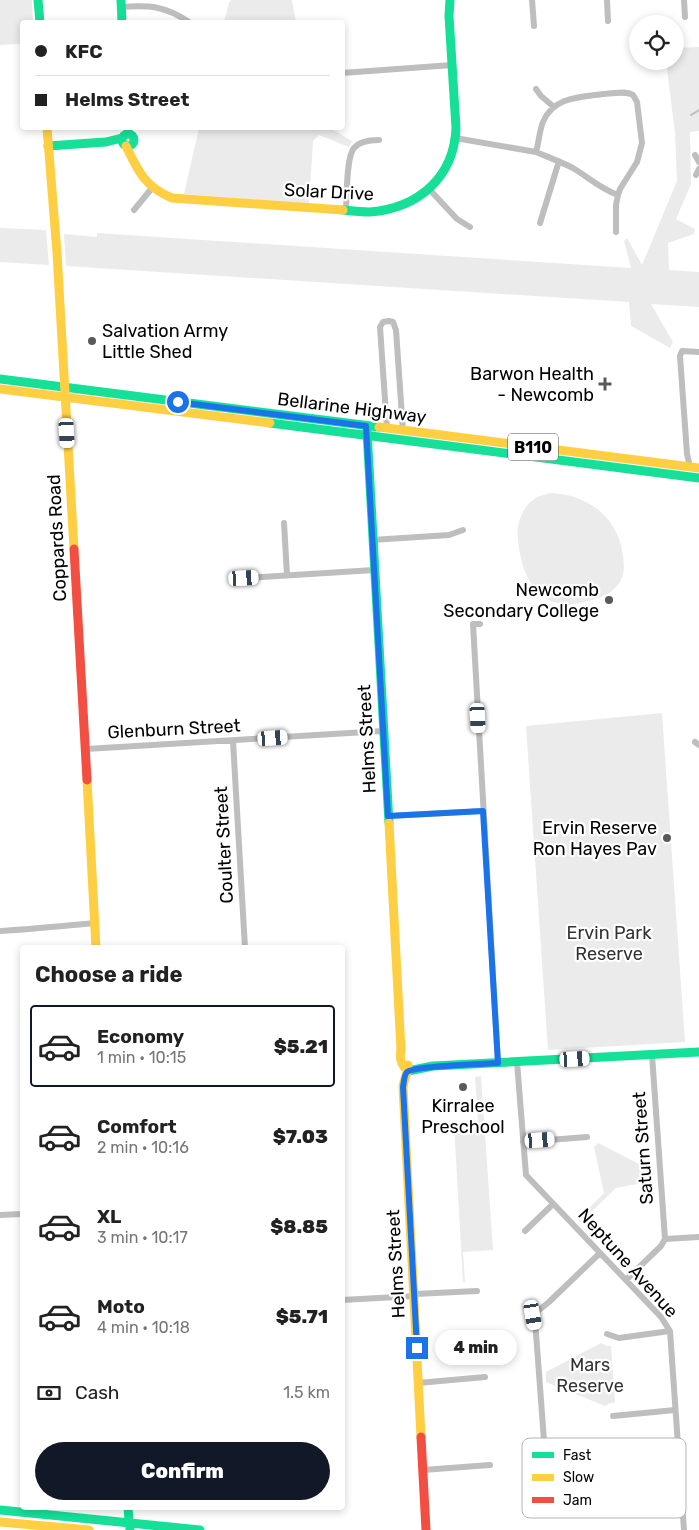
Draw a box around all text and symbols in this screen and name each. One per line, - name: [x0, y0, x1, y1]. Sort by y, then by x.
- map controls: [629, 15, 684, 70]
- button: locate: [629, 15, 684, 70]
- text: KFC: [65, 40, 103, 63]
- text: Helms Street: [65, 88, 189, 111]
- street label: Solar Drive: [283, 179, 375, 205]
- place label: Salvation Army Little Shed: [102, 320, 228, 363]
- marker: Salvation Army Little Shed: [86, 335, 98, 347]
- place label: Barwon Health - Newcomb: [470, 363, 594, 406]
- marker: Barwon Health - Newcomb: [598, 377, 612, 391]
- street label: Bellarine Highway: [276, 388, 428, 428]
- route start: [167, 391, 189, 413]
- car: [58, 418, 75, 448]
- road number: B110: [508, 434, 558, 461]
- street label: Coppards Road: [43, 474, 71, 602]
- car: [228, 570, 259, 586]
- place label: Newcomb Secondary College: [443, 579, 599, 622]
- marker: Newcomb Secondary College: [603, 594, 615, 606]
- street label: Helms Street: [353, 684, 381, 794]
- car: [469, 703, 486, 733]
- street label: Glenburn Street: [107, 715, 241, 743]
- car: [257, 729, 288, 747]
- street label: Coulter Street: [210, 786, 238, 904]
- place label: Ervin Reserve Ron Hayes Pav: [533, 817, 657, 860]
- marker: Ervin Reserve Ron Hayes Pav: [661, 832, 673, 844]
- park label: Ervin Park Reserve: [567, 922, 652, 965]
- text: Choose a ride: [35, 961, 182, 988]
- icon: car: [37, 1024, 82, 1069]
- text: Economy: [97, 1025, 184, 1048]
- text: $5.21: [274, 1035, 328, 1058]
- text: 1 min · 10:15: [97, 1048, 186, 1067]
- car: [559, 1051, 590, 1067]
- marker: Kirralee Preschool: [457, 1081, 469, 1093]
- street label: Saturn Street: [628, 1091, 658, 1205]
- place label: Kirralee Preschool: [421, 1095, 505, 1138]
- icon: car: [37, 1114, 82, 1159]
- text: Comfort: [97, 1115, 177, 1138]
- text: $7.03: [273, 1125, 328, 1148]
- car: [524, 1131, 555, 1149]
- text: 2 min · 10:16: [97, 1138, 189, 1157]
- icon: car: [37, 1204, 82, 1249]
- street label: Neptune Avenue: [573, 1204, 683, 1322]
- text: XL: [97, 1205, 121, 1228]
- street label: Helms Street: [382, 1209, 410, 1319]
- text: $8.85: [270, 1215, 328, 1238]
- text: 3 min · 10:17: [97, 1228, 188, 1247]
- icon: car: [37, 1294, 82, 1339]
- text: Moto: [97, 1295, 145, 1318]
- car: [523, 1299, 542, 1331]
- text: $5.71: [276, 1305, 328, 1328]
- text: 4 min · 10:18: [97, 1318, 190, 1337]
- callout: 4 min: [434, 1330, 517, 1366]
- route end: [406, 1337, 428, 1359]
- text: 4 min: [454, 1338, 498, 1357]
- park label: Mars Reserve: [556, 1354, 624, 1397]
- icon: cash: [35, 1379, 63, 1407]
- text: Cash: [75, 1381, 119, 1404]
- text: 1.5 km: [283, 1383, 330, 1402]
- legend: [522, 1438, 686, 1518]
- button: Confirm: [35, 1442, 330, 1500]
- text: Fast: [563, 1447, 592, 1464]
- text: Slow: [563, 1469, 594, 1486]
- text: Jam: [563, 1492, 592, 1509]

